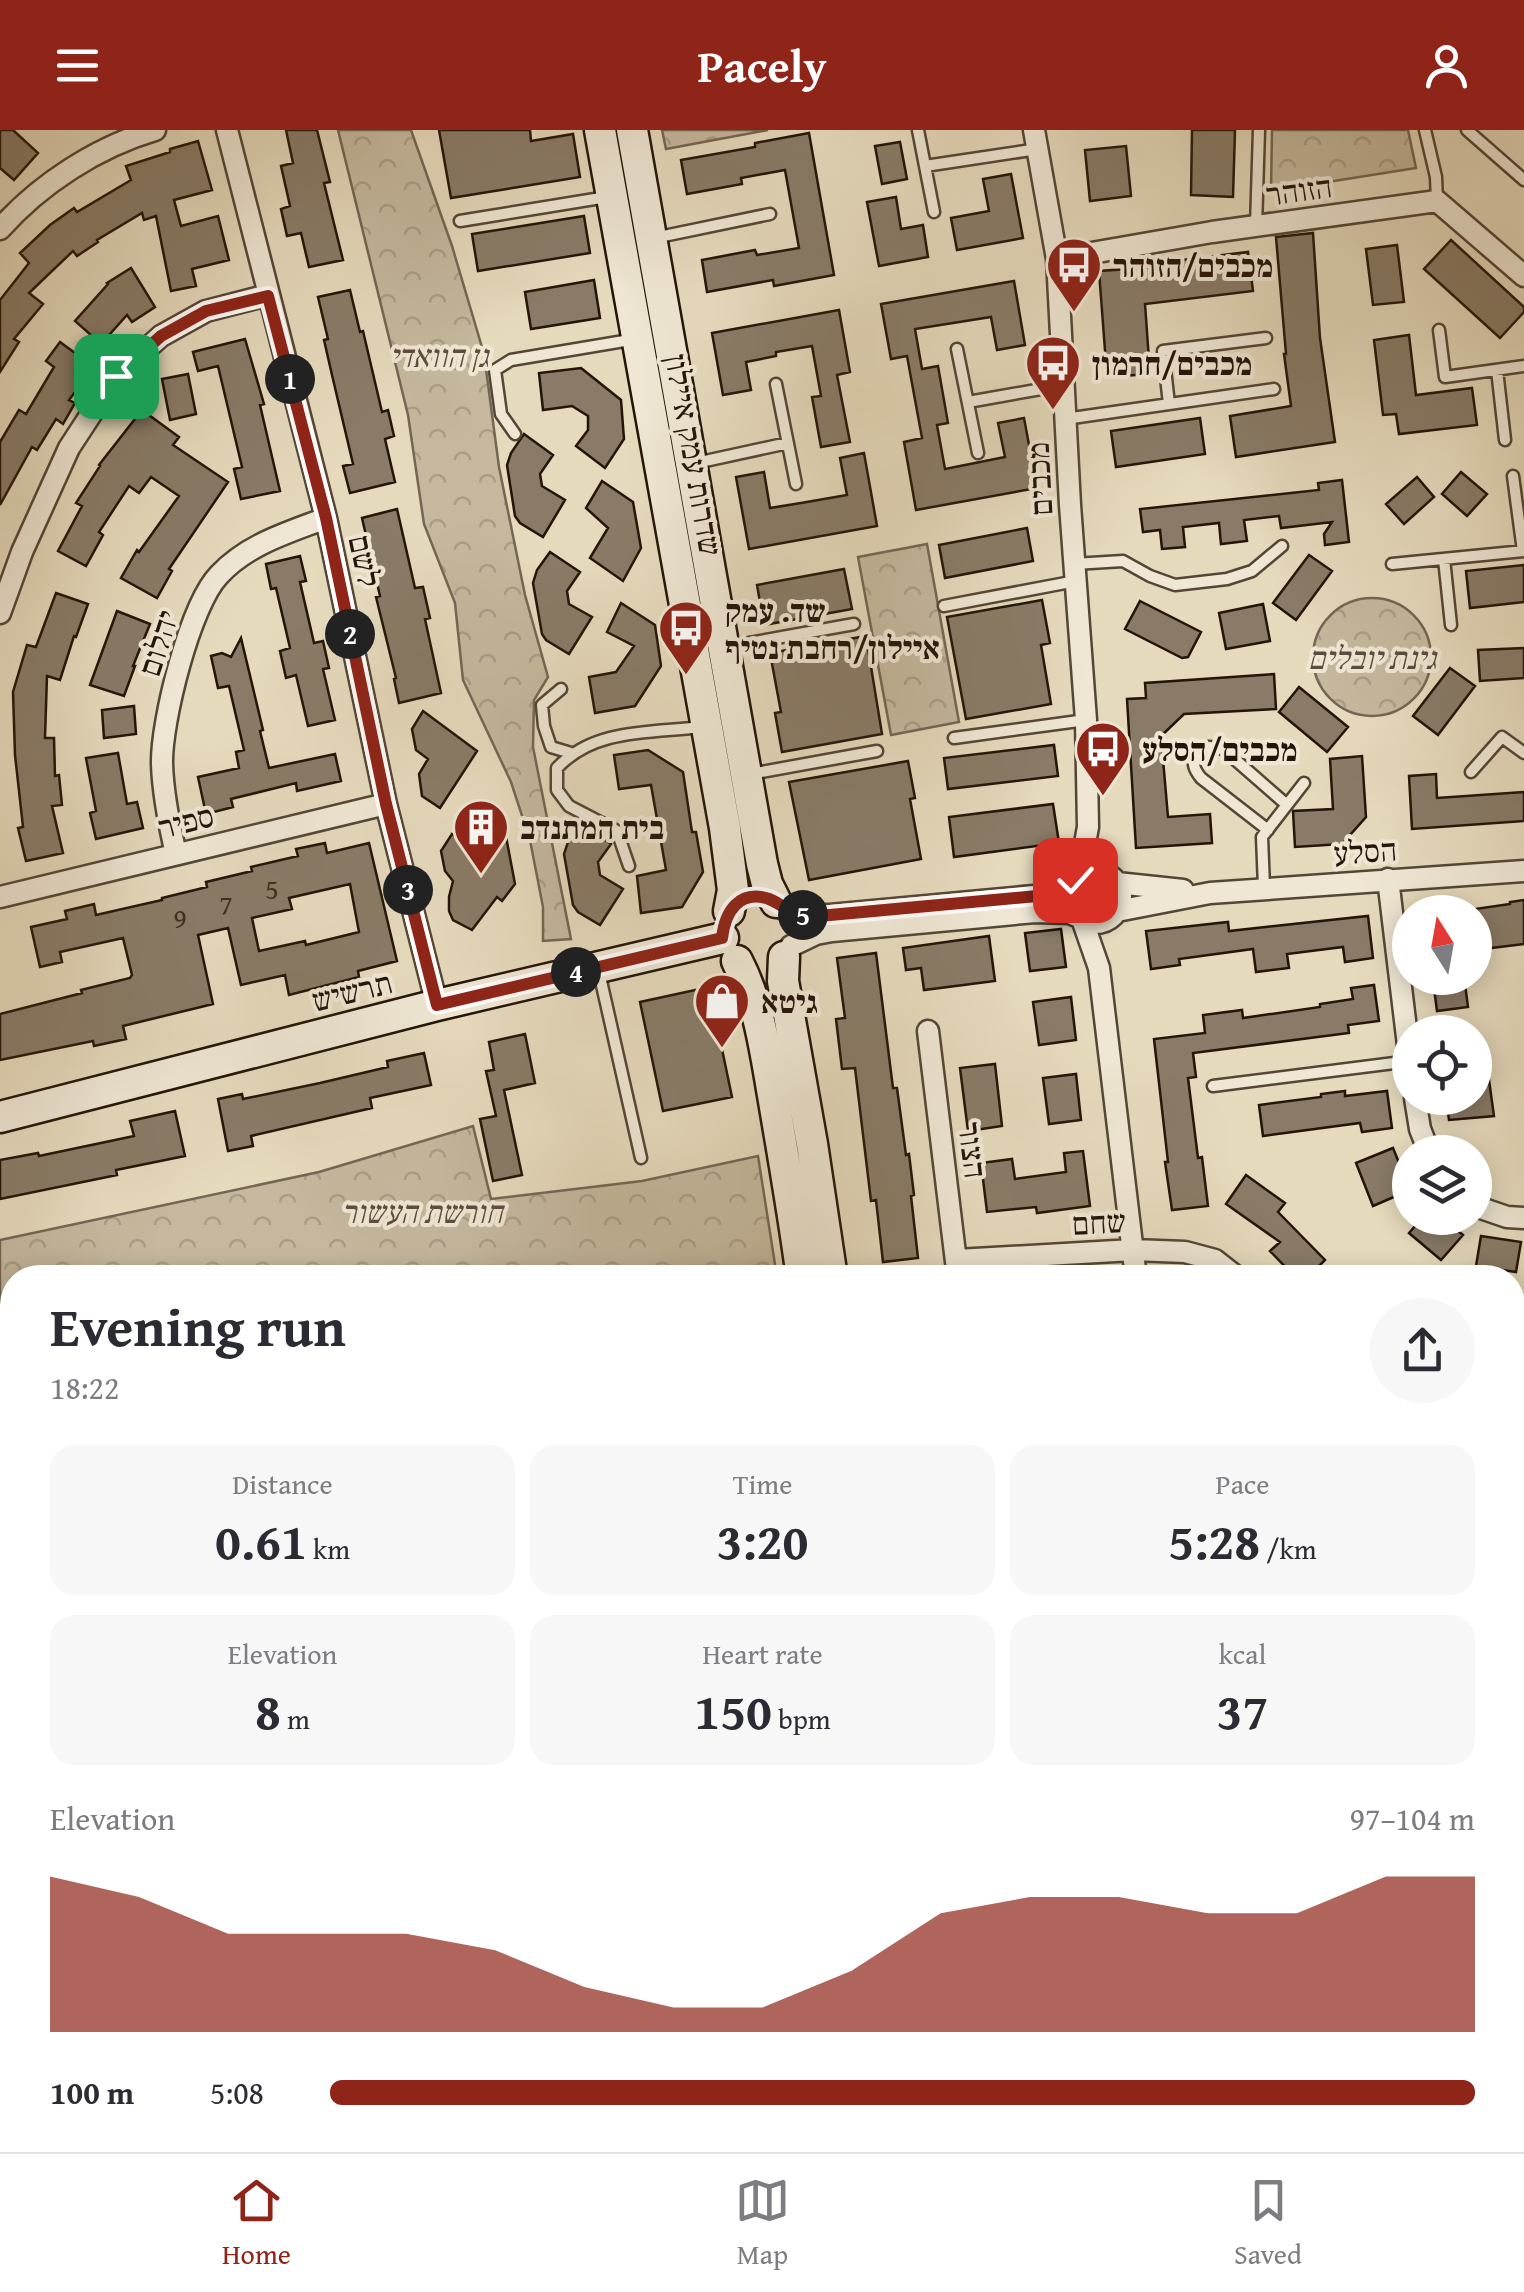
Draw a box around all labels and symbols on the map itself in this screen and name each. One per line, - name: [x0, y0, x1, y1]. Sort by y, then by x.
- street label: הזוהר: [1263, 162, 1335, 218]
- bus stop icon: מכבים/הזוהר: [1044, 235, 1104, 314]
- place label: מכבים/הזוהר: [1113, 242, 1273, 289]
- park label: גן הוואדי: [389, 332, 491, 379]
- bus stop icon: מכבים/חרמון: [1023, 333, 1083, 412]
- pin: [74, 334, 159, 419]
- place label: מכבים/חרמון: [1092, 340, 1252, 387]
- street label: שדרות עמק איילון: [653, 350, 735, 560]
- pin: 1: [265, 354, 315, 404]
- street label: מכבים: [1014, 441, 1064, 517]
- street label: לשם: [337, 530, 393, 592]
- place label: שד. עמק איילון/רחבת נטיף: [725, 587, 940, 671]
- bus stop icon: שד. עמק איילון/רחבת נטיף: [656, 598, 716, 677]
- street label: יהלום: [125, 604, 191, 682]
- pin: 2: [325, 609, 375, 659]
- park label: גינת יובלים: [1308, 634, 1438, 681]
- bus stop icon: מכבים/הסלע: [1073, 719, 1133, 798]
- place label: מכבים/הסלע: [1142, 726, 1298, 773]
- street label: ספיר: [153, 791, 219, 851]
- building icon: בית המתנדב: [451, 797, 511, 876]
- place label: בית המתנדב: [520, 804, 664, 851]
- street label: הסלע: [1331, 825, 1399, 877]
- pin: [1033, 838, 1118, 923]
- pin: 3: [383, 865, 433, 915]
- house number: 5: [265, 868, 279, 909]
- house number: 7: [219, 883, 233, 924]
- pin: 5: [778, 890, 828, 940]
- north arrow: [1392, 895, 1492, 995]
- house number: 9: [173, 897, 187, 938]
- pin: 4: [551, 947, 601, 997]
- street label: תרשיש: [307, 958, 397, 1024]
- shop icon: גיטא: [692, 971, 752, 1050]
- place label: גיטא: [761, 978, 818, 1025]
- street label: הצור: [946, 1119, 1000, 1181]
- park label: חורשת העשור: [341, 1188, 505, 1235]
- street label: שחם: [1071, 1197, 1127, 1247]

